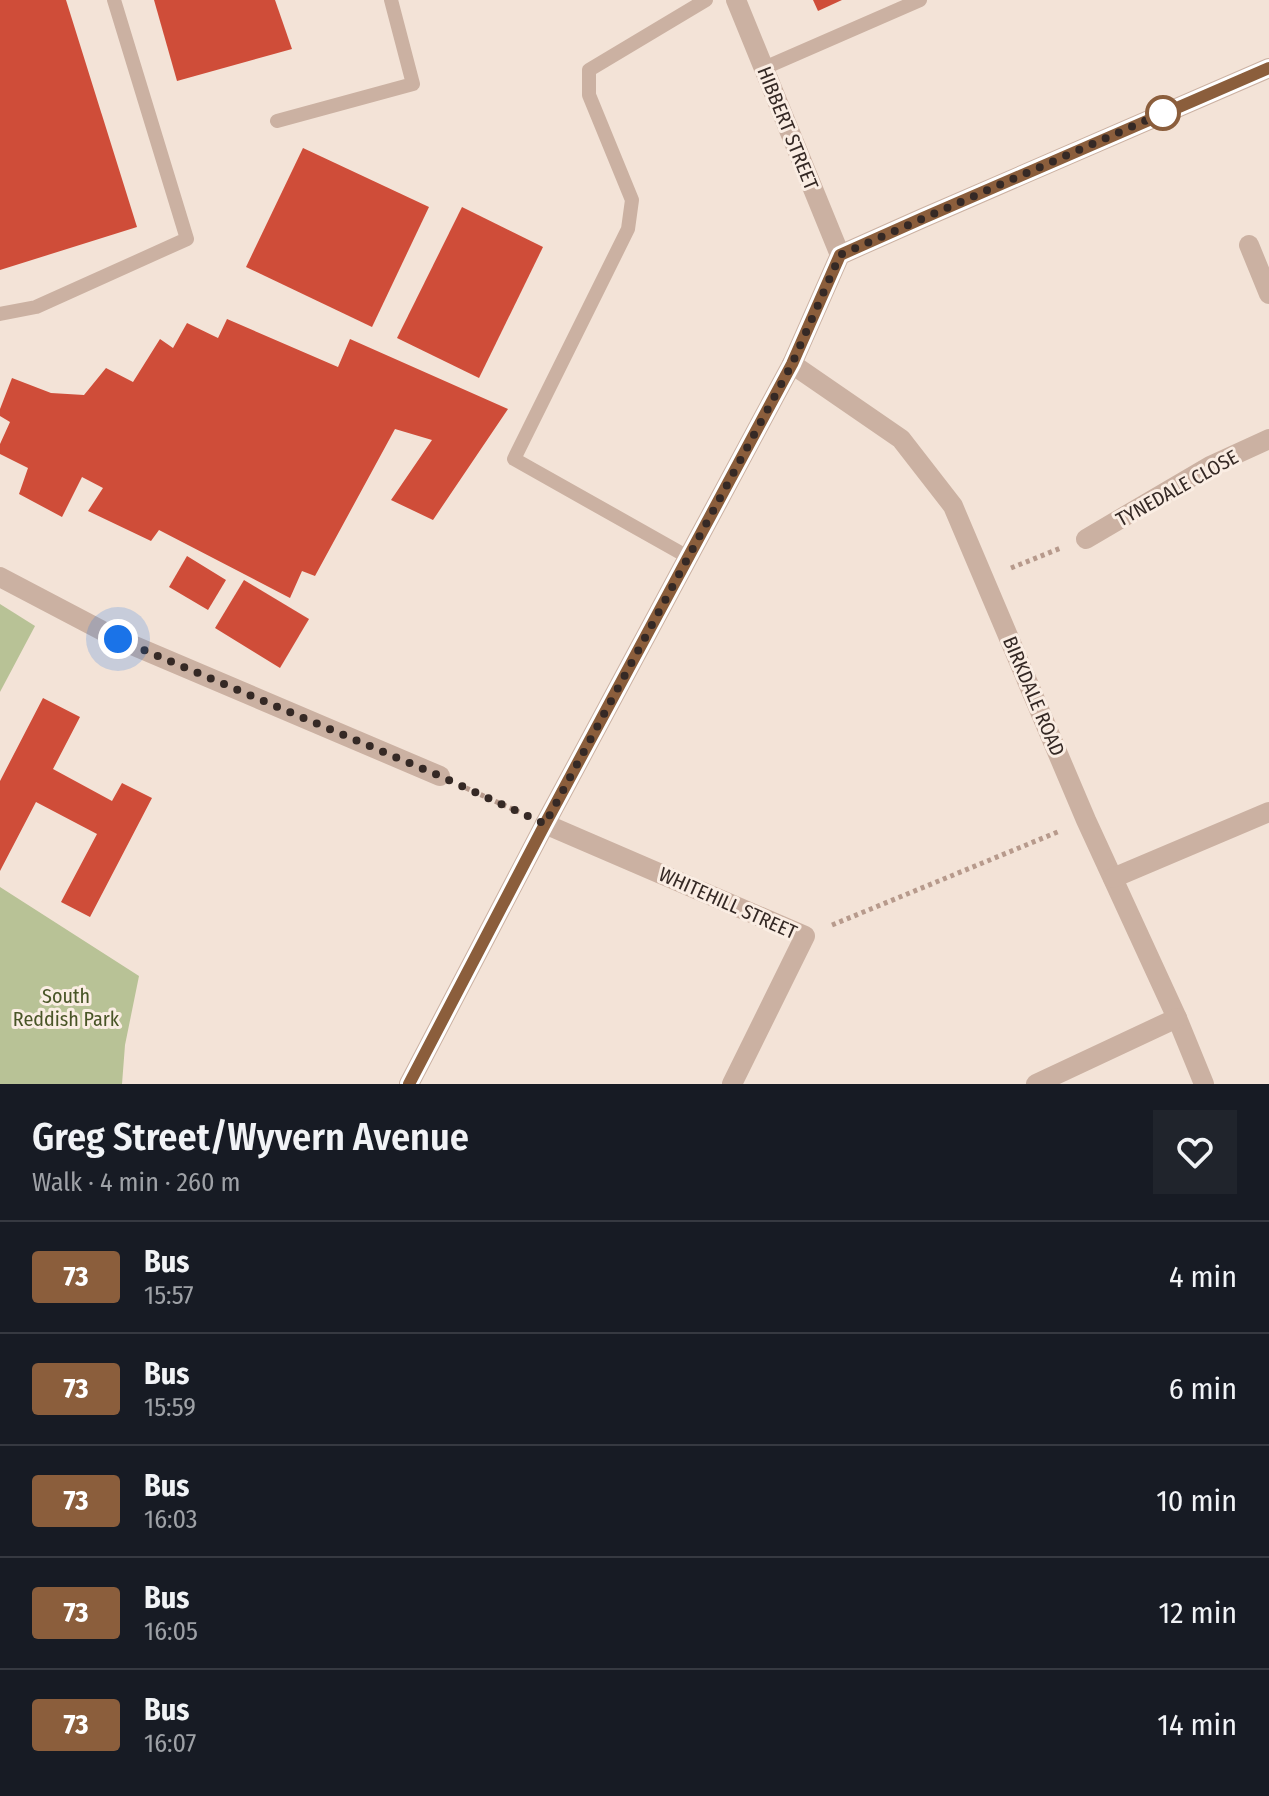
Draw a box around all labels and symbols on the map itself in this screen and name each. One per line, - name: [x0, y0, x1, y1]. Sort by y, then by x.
- street label: HIBBERT STREET: [752, 63, 824, 194]
- unlabelled marker: [1146, 96, 1180, 130]
- street label: TYNEDALE CLOSE: [1112, 445, 1242, 531]
- your location: [98, 619, 138, 659]
- street label: BIRKDALE ROAD: [998, 633, 1070, 759]
- street label: WHITEHILL STREET: [655, 862, 801, 944]
- park label: South Reddish Park: [13, 984, 120, 1031]

